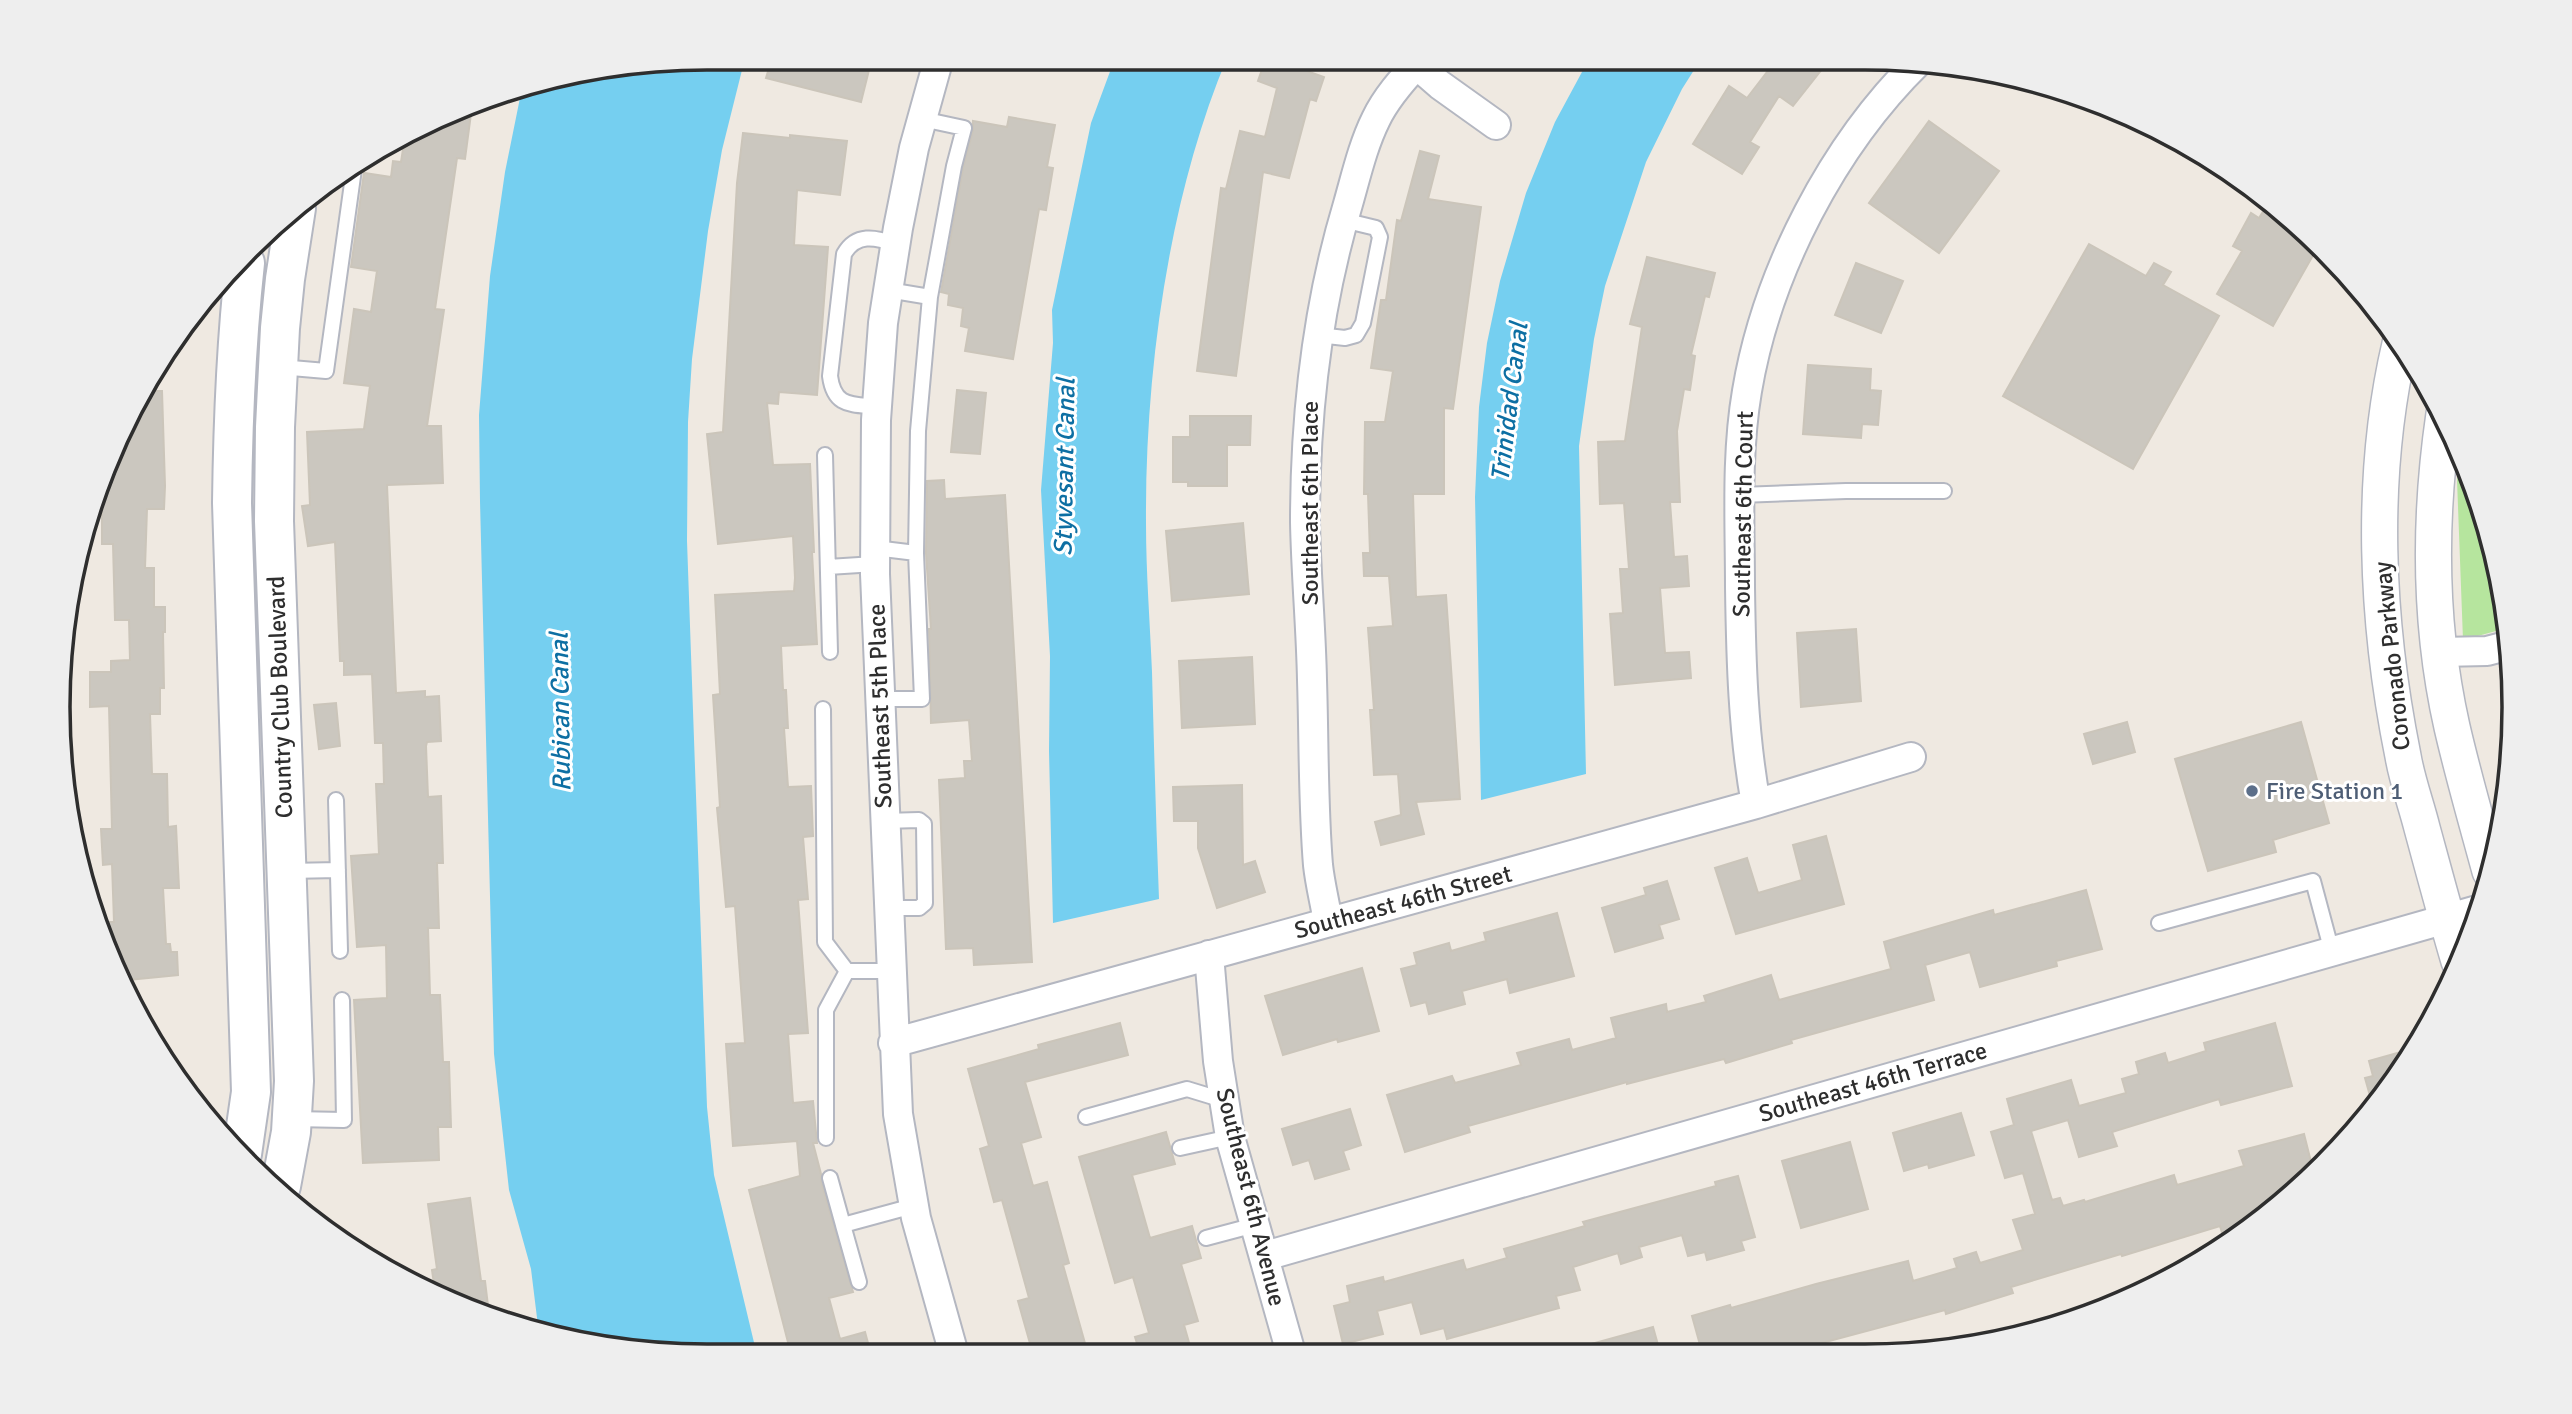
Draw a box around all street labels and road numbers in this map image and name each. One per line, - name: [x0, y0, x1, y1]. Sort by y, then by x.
- street label: Southeast 6th Place: [1295, 401, 1325, 605]
- street label: Southeast 6th Court: [1726, 411, 1760, 617]
- street label: Coronado Parkway: [2367, 560, 2417, 752]
- street label: Country Club Boulevard: [261, 575, 299, 819]
- street label: Southeast 5th Place: [861, 603, 899, 809]
- street label: Southeast 46th Street: [1291, 859, 1515, 945]
- street label: Southeast 46th Terrace: [1755, 1035, 1991, 1129]
- street label: Southeast 6th Avenue: [1209, 1085, 1293, 1309]

